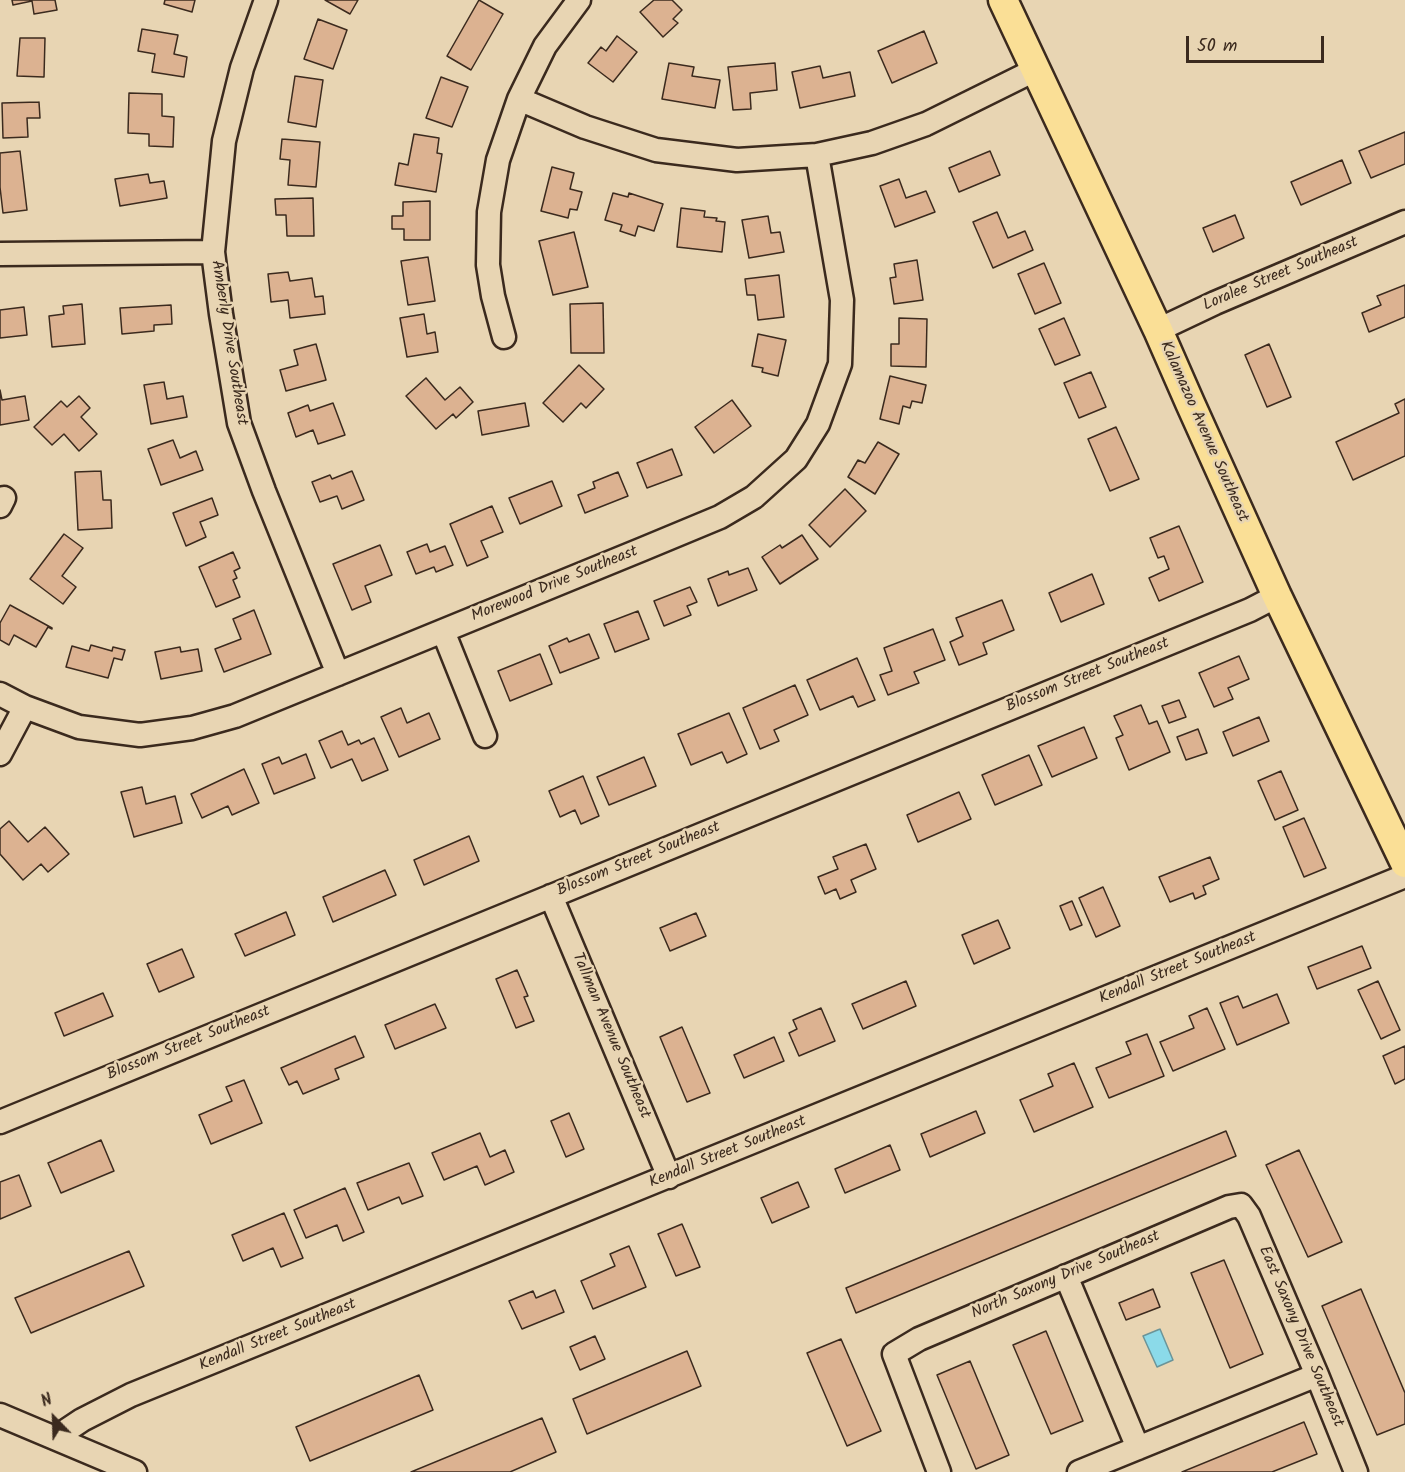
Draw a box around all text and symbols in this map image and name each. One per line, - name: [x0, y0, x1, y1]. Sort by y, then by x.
- scale bar: [1189, 24, 1327, 62]
- text: 50 m: [1197, 32, 1237, 61]
- street label: Loralee Street Southeast: [1201, 234, 1361, 316]
- street label: Amberly Drive Southeast: [205, 259, 251, 427]
- street label: Kalamazoo Avenue Southeast: [1154, 339, 1252, 525]
- street label: Morewood Drive Southeast: [469, 543, 641, 627]
- street label: Blossom Street Southeast: [1004, 634, 1172, 718]
- street label: Blossom Street Southeast: [555, 818, 723, 902]
- street label: Kendall Street Southeast: [1097, 929, 1259, 1009]
- street label: Tallman Avenue Southeast: [566, 950, 654, 1122]
- street label: Blossom Street Southeast: [105, 1002, 273, 1086]
- street label: Kendall Street Southeast: [647, 1113, 809, 1193]
- street label: North Saxony Drive Southeast: [969, 1228, 1163, 1324]
- street label: East Saxony Drive Southeast: [1253, 1244, 1347, 1430]
- street label: Kendall Street Southeast: [197, 1296, 359, 1376]
- text: N: [37, 1387, 56, 1414]
- north arrow: [24, 1388, 84, 1448]

